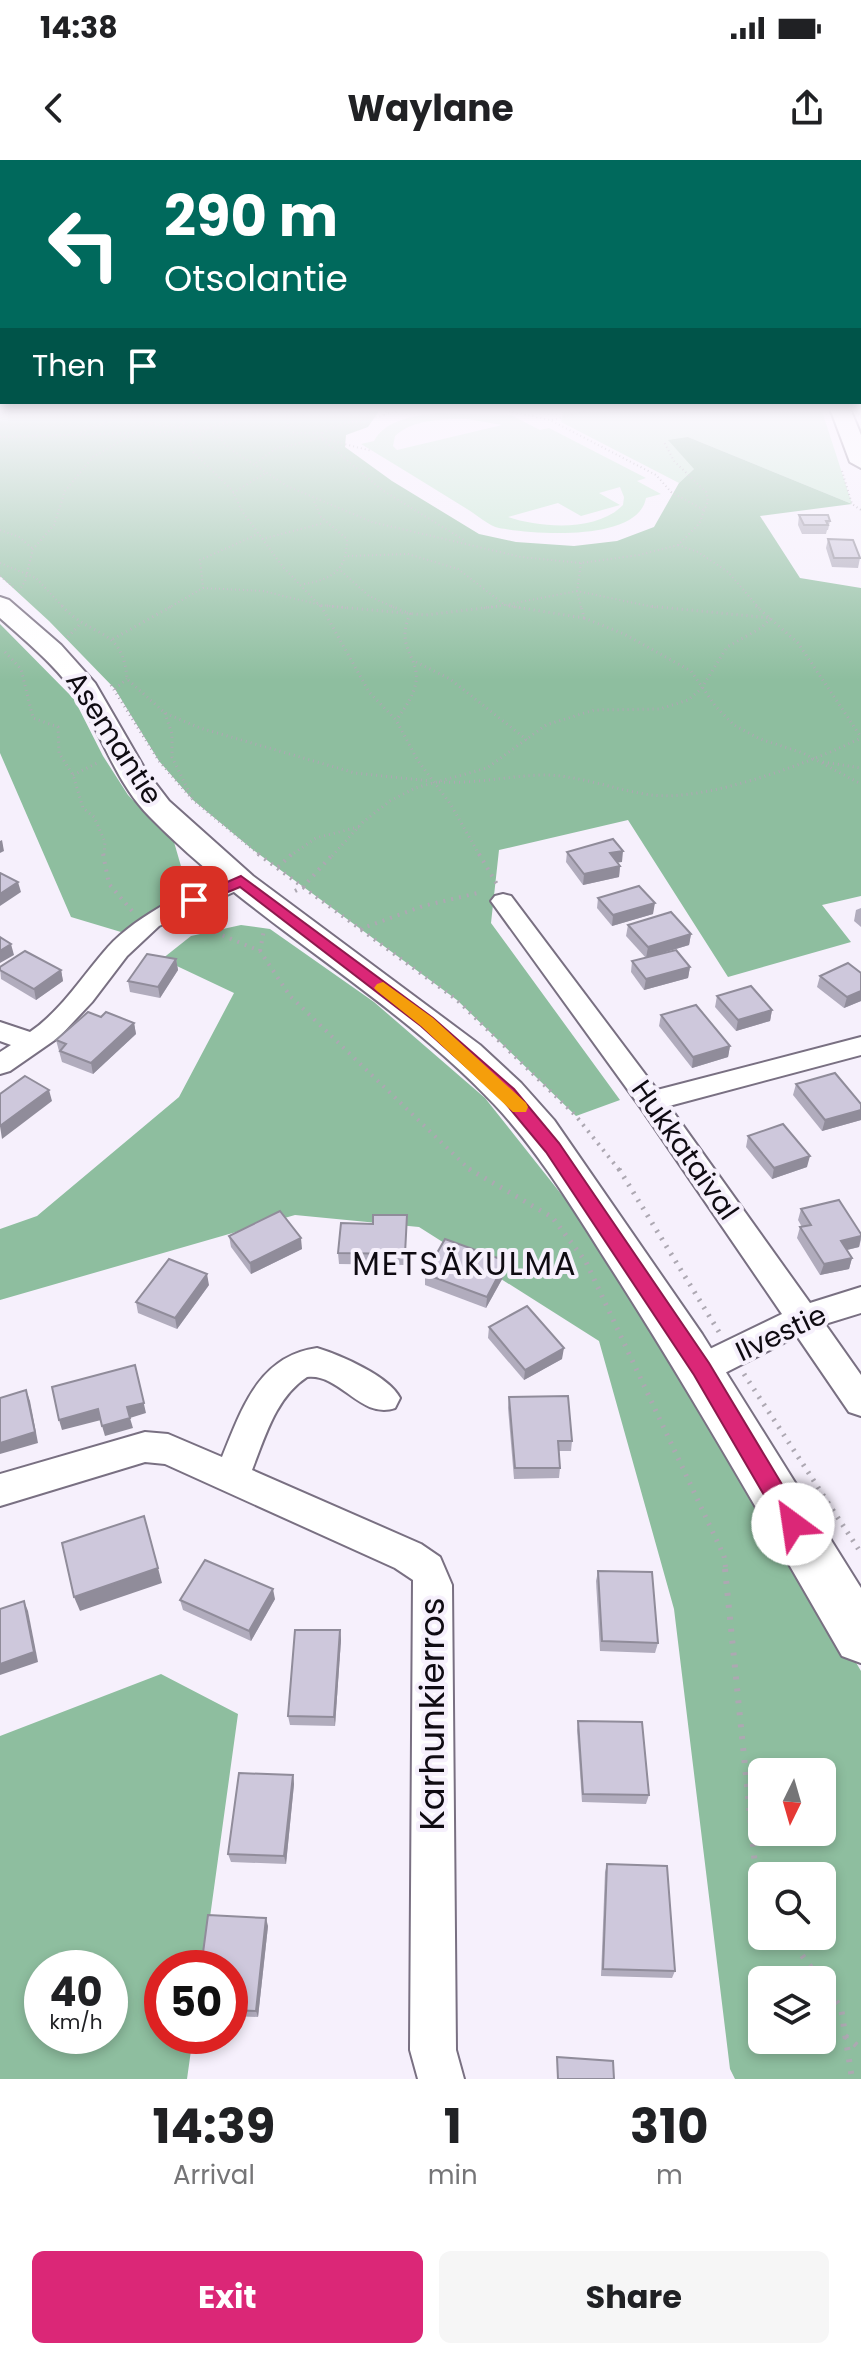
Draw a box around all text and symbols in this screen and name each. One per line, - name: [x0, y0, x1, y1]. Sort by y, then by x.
- text: 14:38: [40, 6, 118, 49]
- text: Waylane: [347, 83, 514, 134]
- icon: back: [32, 86, 76, 130]
- icon: share: [785, 86, 829, 130]
- text: 290 m: [164, 177, 338, 256]
- icon: left: [32, 192, 136, 296]
- text: Otsolantie: [164, 253, 348, 304]
- text: Then: [32, 344, 105, 387]
- icon: arrive: [121, 344, 165, 388]
- street label: Asemantie: [57, 664, 171, 812]
- pin: [160, 866, 228, 934]
- icon: arrive: [172, 878, 216, 922]
- street label: Hukkataival: [622, 1072, 748, 1228]
- district label: METSÄKULMA: [352, 1241, 578, 1286]
- street label: Ilvestie: [729, 1295, 833, 1371]
- position arrow: [751, 1482, 835, 1566]
- street label: Karhunkierros: [408, 1597, 456, 1831]
- north arrow: [748, 1758, 836, 1846]
- map controls: [748, 1758, 836, 2054]
- button: search: [748, 1862, 836, 1950]
- speed limit sign: 50: [144, 1950, 248, 2054]
- text: 40: [49, 1964, 103, 2020]
- button: layers: [748, 1966, 836, 2054]
- text: km/h: [49, 2008, 103, 2036]
- text: 14:39: [153, 2093, 275, 2160]
- text: 1: [444, 2093, 462, 2160]
- text: 310: [630, 2093, 708, 2160]
- text: Arrival: [173, 2157, 255, 2193]
- text: min: [428, 2157, 478, 2193]
- text: m: [656, 2157, 683, 2193]
- button: Exit: [32, 2251, 423, 2343]
- button: Share: [439, 2251, 829, 2343]

